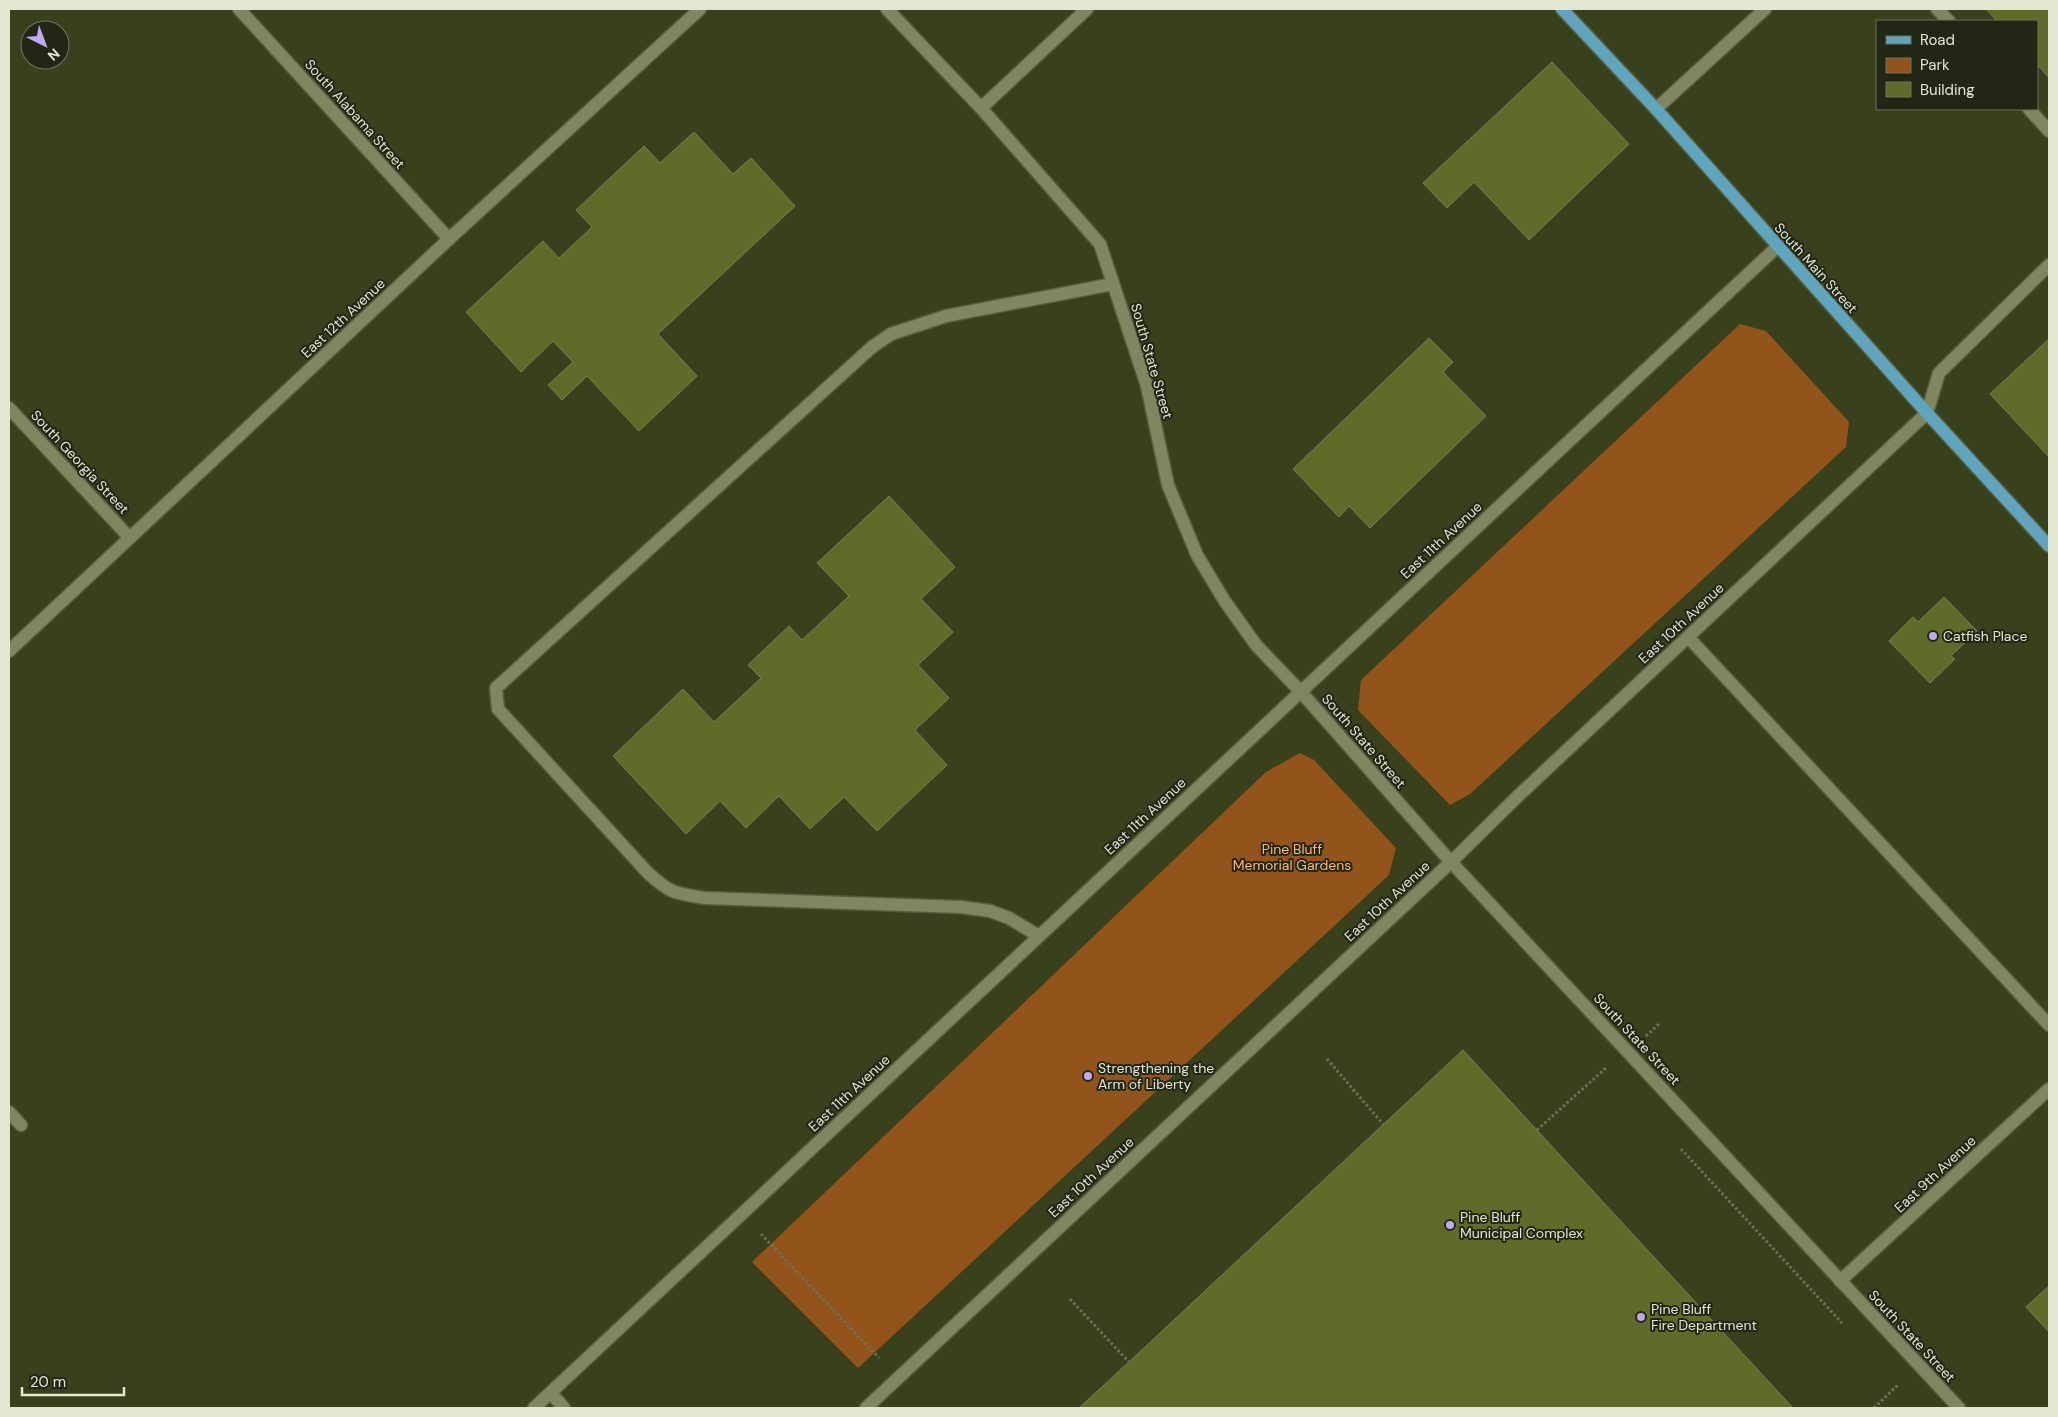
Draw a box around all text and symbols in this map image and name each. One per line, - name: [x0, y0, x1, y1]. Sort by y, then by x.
- north arrow: [20, 20, 70, 70]
- legend: [1876, 20, 2038, 110]
- text: Road: [1920, 30, 1955, 50]
- text: N: [44, 45, 64, 65]
- street label: South Alabama Street: [301, 55, 409, 173]
- text: Park: [1920, 55, 1950, 75]
- text: Building: [1920, 80, 1975, 100]
- street label: South Main Street: [1771, 219, 1861, 317]
- street label: East 12th Avenue: [297, 274, 389, 362]
- street label: South State Street: [1127, 301, 1177, 421]
- street label: South Georgia Street: [27, 406, 133, 518]
- street label: East 11th Avenue: [1396, 498, 1486, 582]
- street label: East 10th Avenue: [1635, 579, 1727, 667]
- place label: Catfish Place: [1943, 627, 2027, 645]
- marker: Catfish Place: [1927, 630, 1939, 642]
- street label: South State Street: [1318, 690, 1410, 792]
- street label: East 11th Avenue: [1100, 774, 1190, 858]
- park label: Pine Bluff Memorial Gardens: [1233, 840, 1351, 874]
- street label: East 10th Avenue: [1341, 857, 1433, 945]
- street label: South State Street: [1590, 989, 1684, 1089]
- street label: East 11th Avenue: [804, 1051, 894, 1135]
- place label: Strengthening the Arm of Liberty: [1098, 1059, 1214, 1093]
- marker: Strengthening the Arm of Liberty: [1082, 1070, 1094, 1082]
- street label: East 9th Avenue: [1890, 1132, 1980, 1216]
- street label: East 10th Avenue: [1045, 1133, 1137, 1221]
- place label: Pine Bluff Municipal Complex: [1460, 1208, 1583, 1242]
- marker: Pine Bluff Municipal Complex: [1444, 1219, 1456, 1231]
- street label: South State Street: [1865, 1286, 1959, 1386]
- place label: Pine Bluff Fire Department: [1651, 1300, 1757, 1334]
- marker: Pine Bluff Fire Department: [1635, 1311, 1647, 1323]
- scale bar: [22, 1364, 125, 1396]
- text: 20 m: [30, 1372, 66, 1392]

